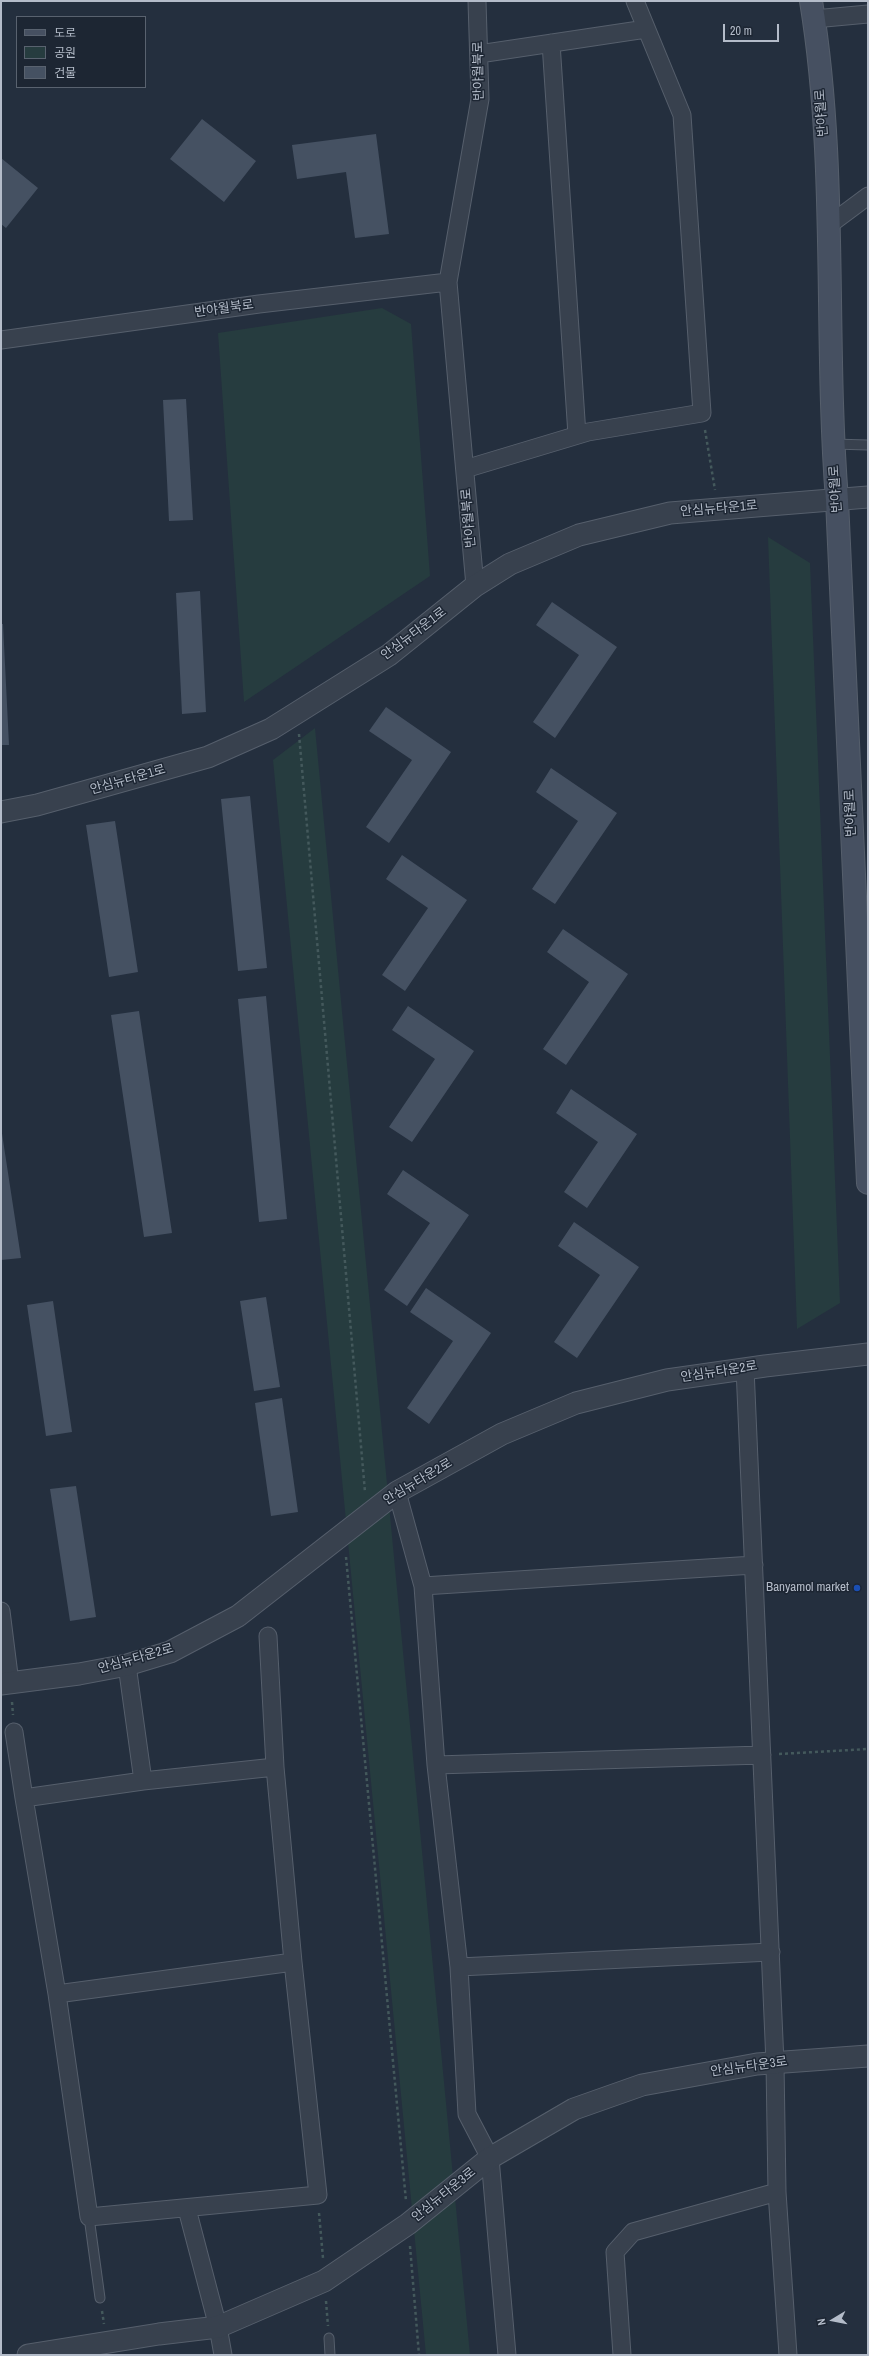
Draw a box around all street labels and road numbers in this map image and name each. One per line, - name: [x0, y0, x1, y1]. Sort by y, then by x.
- street label: 반야월북로: [471, 41, 487, 101]
- street label: 반야월로: [813, 89, 831, 137]
- street label: 반야월북로: [193, 297, 255, 321]
- street label: 반야월로: [827, 465, 845, 513]
- street label: 반야월북로: [459, 488, 479, 548]
- street label: 안심뉴타운1로: [680, 498, 758, 520]
- street label: 안심뉴타운1로: [378, 604, 450, 664]
- street label: 안심뉴타운1로: [89, 762, 167, 798]
- street label: 반야월로: [842, 789, 860, 837]
- street label: 안심뉴타운2로: [679, 1358, 759, 1386]
- street label: 안심뉴타운2로: [381, 1455, 455, 1509]
- street label: 안심뉴타운2로: [97, 1641, 175, 1677]
- street label: 안심뉴타운3로: [709, 2054, 789, 2080]
- street label: 안심뉴타운3로: [409, 2164, 479, 2226]

